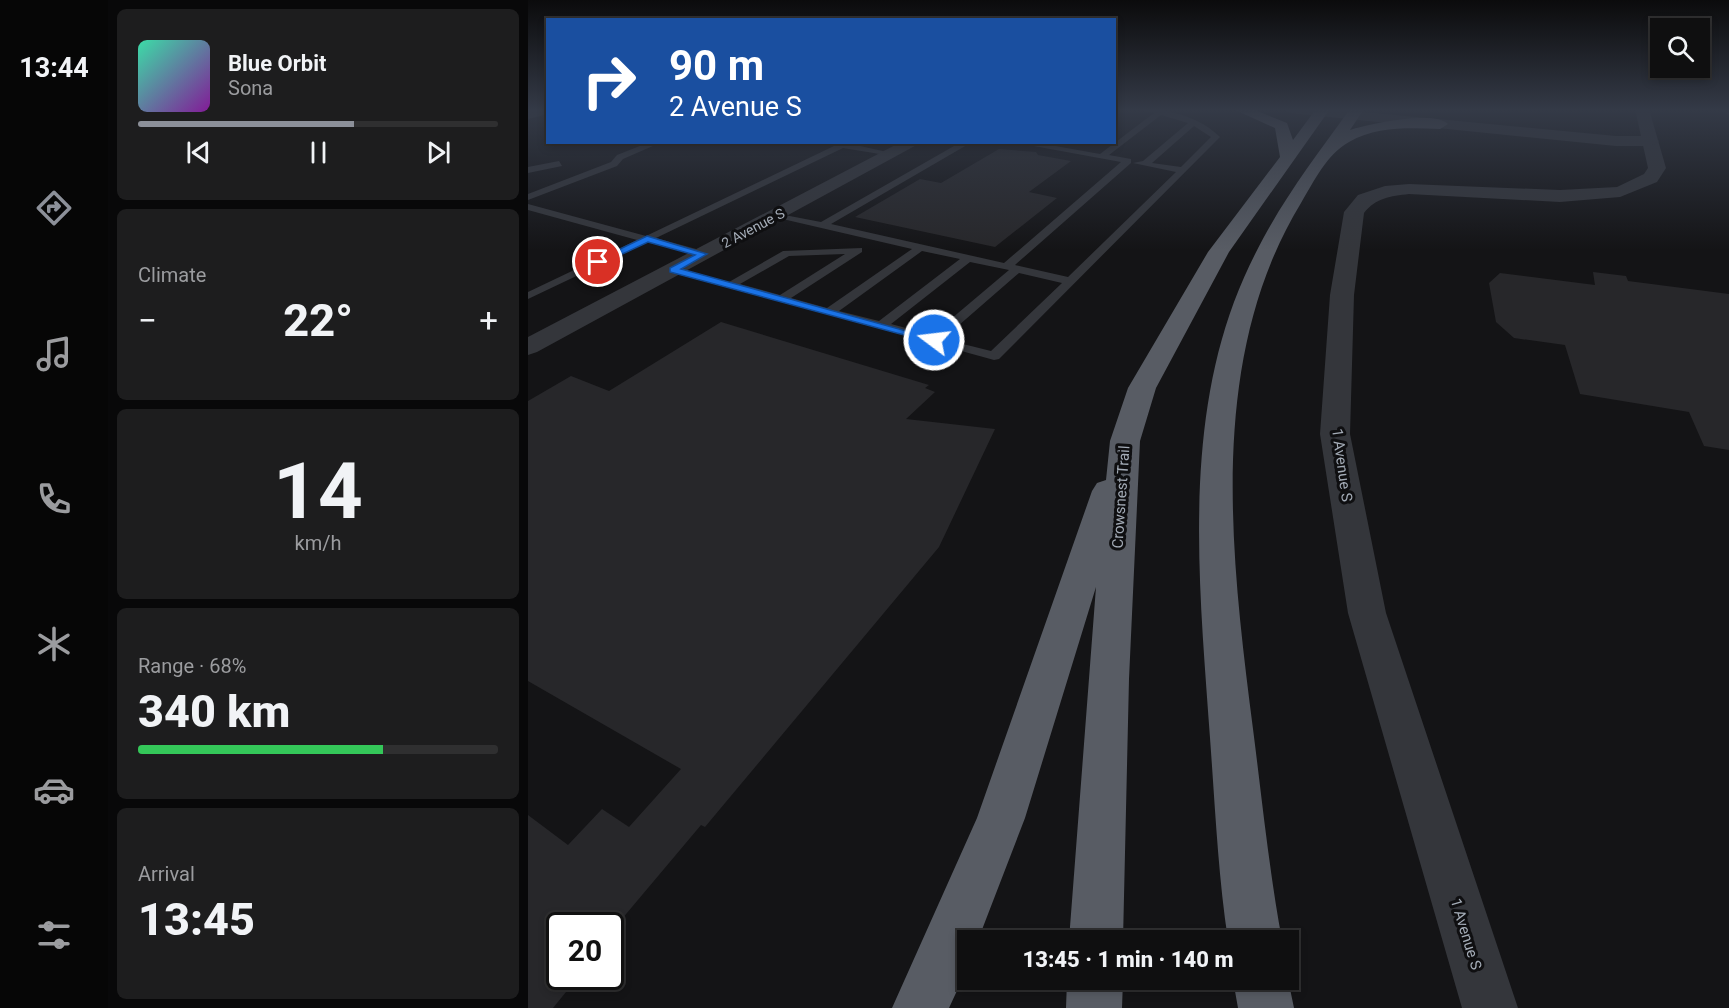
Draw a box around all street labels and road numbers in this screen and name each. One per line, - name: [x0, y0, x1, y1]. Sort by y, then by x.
- street label: 2 Avenue S: [719, 205, 787, 251]
- street label: 1 Avenue S: [1328, 427, 1356, 503]
- street label: Crowsnest Trail: [1108, 445, 1134, 549]
- street label: 1 Avenue S: [1447, 896, 1485, 972]

